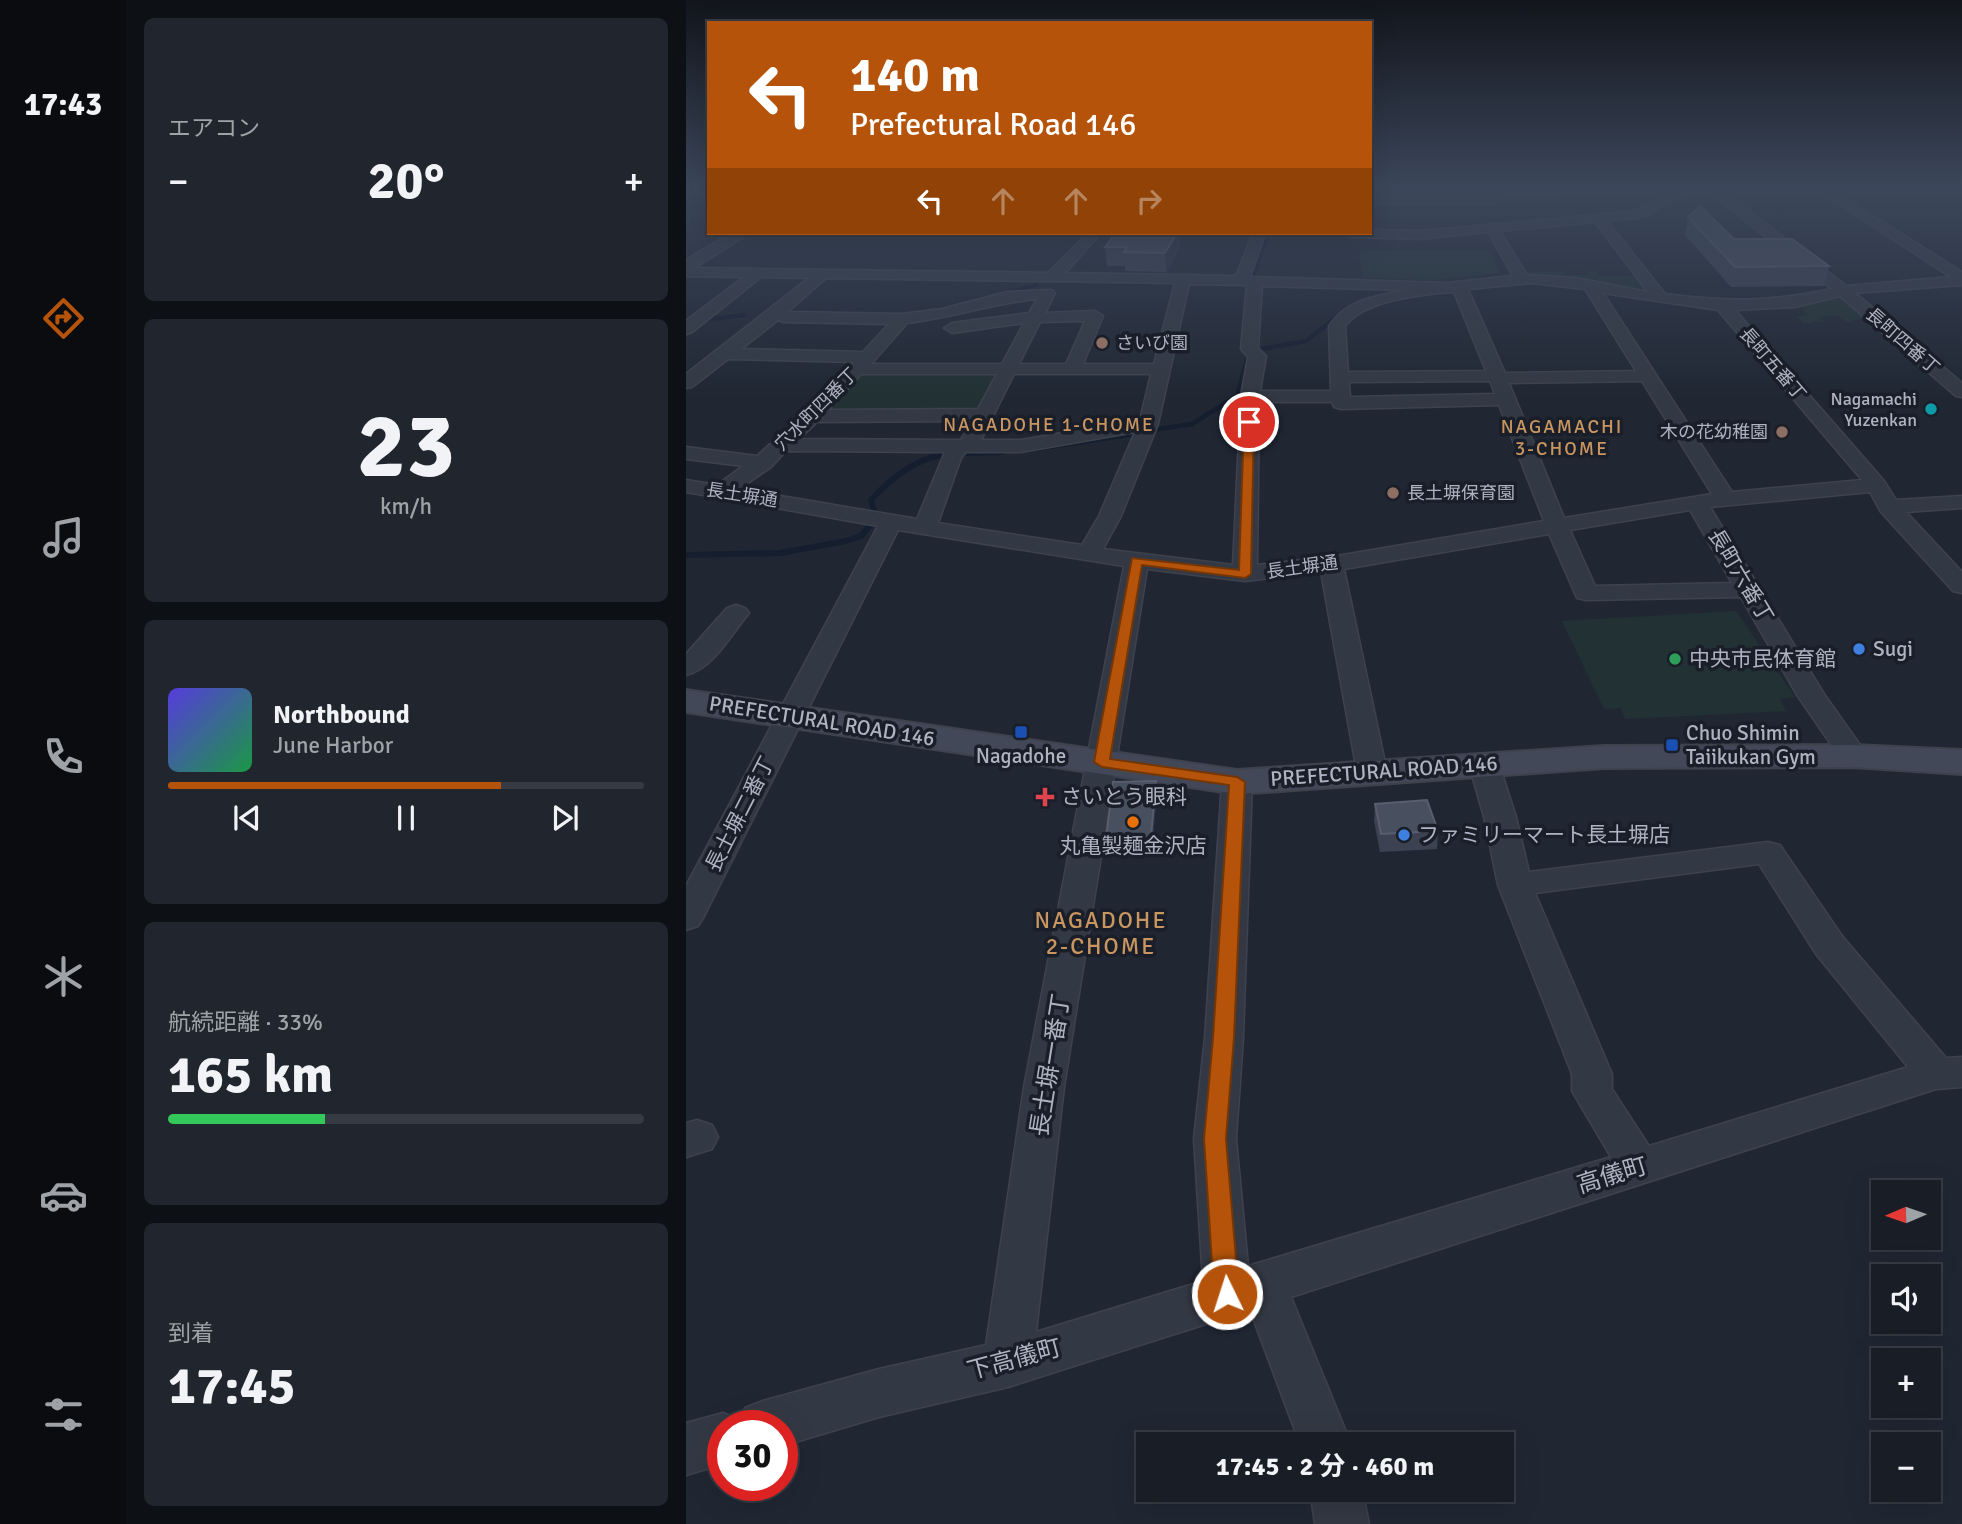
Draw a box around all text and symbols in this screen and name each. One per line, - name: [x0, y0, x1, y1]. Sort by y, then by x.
- text: 140 m: [850, 45, 980, 105]
- icon: left: [735, 49, 826, 140]
- text: 17:43: [24, 85, 102, 124]
- text: Prefectural Road 146: [850, 105, 1137, 144]
- text: エアコン: [168, 114, 260, 143]
- text: 20°: [368, 149, 444, 213]
- text: −: [168, 158, 189, 205]
- text: +: [623, 158, 644, 205]
- icon: left: [911, 182, 949, 220]
- icon: ahead: [984, 182, 1022, 220]
- icon: ahead: [1057, 182, 1095, 220]
- icon: right: [1130, 182, 1168, 220]
- icon: directions: [39, 294, 88, 343]
- street label: 長町四番丁: [1862, 303, 1944, 379]
- street label: 長町五番丁: [1735, 323, 1811, 405]
- place label: さいび園: [1116, 332, 1188, 354]
- marker: さいび園: [1094, 335, 1110, 351]
- street label: 穴水町四番丁: [770, 363, 862, 455]
- place label: Nagamachi Yuzenkan: [1831, 388, 1917, 431]
- text: 23: [357, 390, 455, 503]
- pin: [1219, 392, 1279, 452]
- marker: Nagamachi Yuzenkan: [1923, 401, 1939, 417]
- icon: arrive: [1230, 403, 1268, 441]
- district label: NAGADOHE 1-CHOME: [943, 413, 1155, 437]
- district label: NAGAMACHI 3-CHOME: [1501, 415, 1623, 461]
- place label: 木の花幼稚園: [1660, 421, 1768, 443]
- marker: 木の花幼稚園: [1774, 424, 1790, 440]
- street label: 長土塀通: [705, 479, 779, 511]
- place label: 長土塀保育園: [1407, 482, 1515, 504]
- marker: 長土塀保育園: [1385, 485, 1401, 501]
- text: km/h: [380, 492, 432, 521]
- icon: music: [39, 513, 88, 562]
- street label: 長町六番丁: [1703, 524, 1779, 628]
- street label: 長土塀通: [1265, 551, 1339, 583]
- place label: Sugi: [1873, 636, 1913, 662]
- marker: Sugi: [1851, 641, 1867, 657]
- place label: 中央市民体育館: [1689, 646, 1836, 672]
- marker: 中央市民体育館: [1667, 651, 1683, 667]
- street label: PREFECTURAL ROAD 146: [707, 690, 937, 752]
- text: Northbound: [273, 699, 410, 731]
- place label: Chuo Shimin Taiikukan Gym: [1686, 720, 1816, 770]
- marker: Nagadohe: [1013, 724, 1029, 740]
- text: June Harbor: [273, 731, 393, 760]
- icon: phone: [39, 732, 88, 781]
- marker: Chuo Shimin Taiikukan Gym: [1664, 737, 1680, 753]
- place label: Nagadohe: [976, 743, 1066, 769]
- street label: PREFECTURAL ROAD 146: [1269, 750, 1499, 792]
- street label: 長土塀二番丁: [700, 752, 780, 876]
- place label: さいとう眼科: [1061, 784, 1187, 810]
- marker: さいとう眼科: [1035, 787, 1055, 807]
- icon: previous: [228, 799, 266, 837]
- icon: pause: [387, 799, 425, 837]
- icon: next: [546, 799, 584, 837]
- marker: 丸亀製麺金沢店: [1125, 814, 1141, 830]
- place label: ファミリーマート長土塀店: [1418, 822, 1670, 848]
- marker: ファミリーマート長土塀店: [1396, 827, 1412, 843]
- place label: 丸亀製麺金沢店: [1060, 833, 1207, 859]
- district label: NAGADOHE 2-CHOME: [1035, 906, 1167, 961]
- icon: climate: [39, 952, 88, 1001]
- street label: 長土塀一番丁: [1024, 992, 1076, 1138]
- text: 航続距離 · 33%: [168, 1008, 323, 1037]
- text: 165 km: [168, 1043, 333, 1107]
- street label: 高儀町: [1573, 1150, 1651, 1200]
- icon: car: [39, 1171, 88, 1220]
- north arrow: [1871, 1180, 1941, 1250]
- map controls: [1871, 1180, 1941, 1502]
- position arrow: [1190, 1257, 1264, 1331]
- button: sound: [1871, 1264, 1941, 1334]
- text: 到着: [168, 1319, 214, 1348]
- street label: 下高儀町: [964, 1332, 1064, 1386]
- button: +: [1871, 1348, 1941, 1418]
- text: 17:45: [168, 1354, 296, 1418]
- icon: filters: [39, 1390, 88, 1439]
- speed limit sign: 30: [707, 1410, 798, 1501]
- button: −: [1871, 1432, 1941, 1502]
- text: 17:45 · 2 分 · 460 m: [1216, 1451, 1434, 1483]

